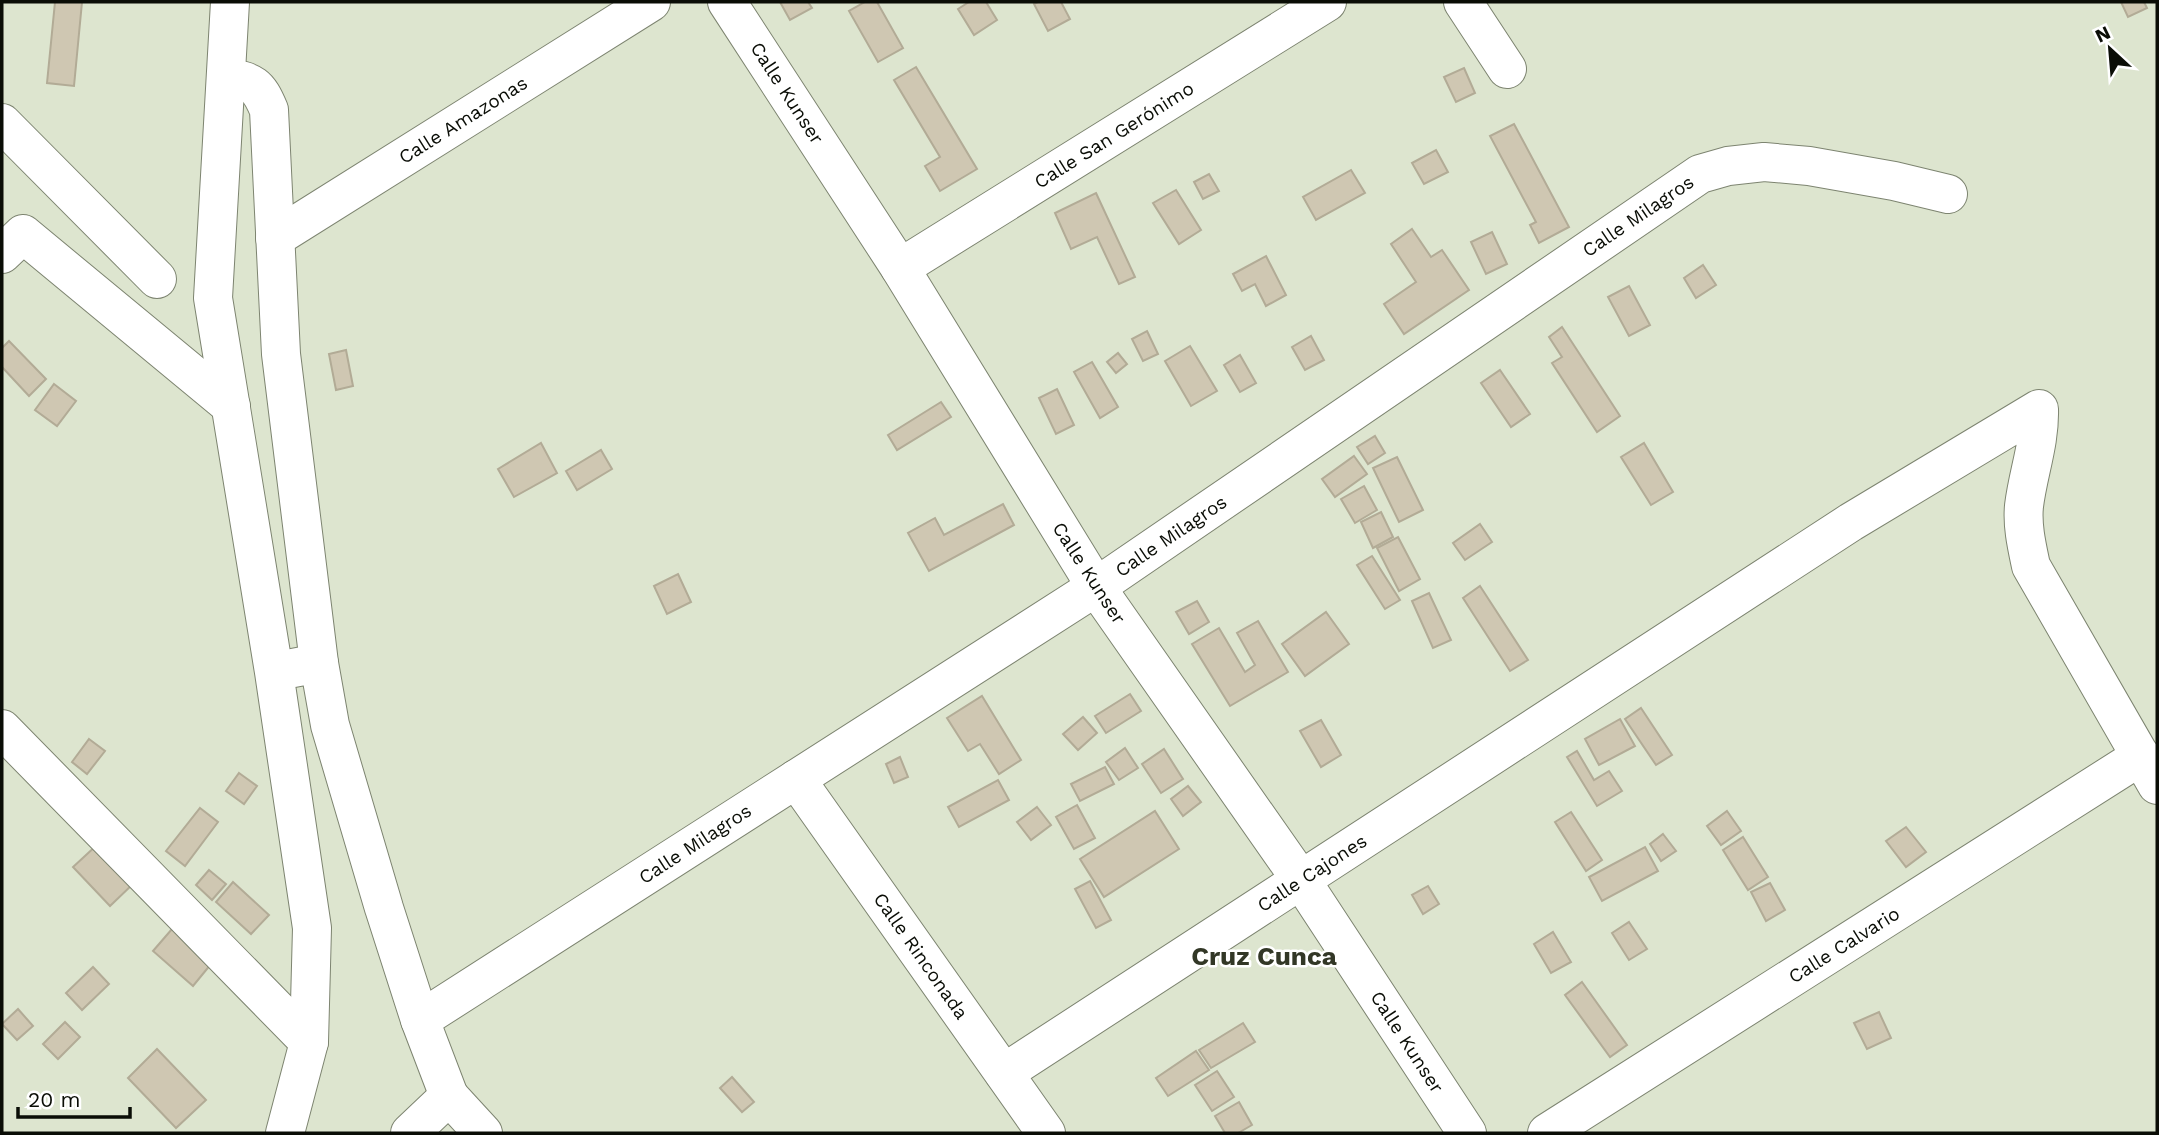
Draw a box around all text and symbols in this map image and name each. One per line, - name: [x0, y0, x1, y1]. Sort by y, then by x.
- north arrow: [2075, 14, 2145, 84]
- text: N: [2091, 21, 2114, 48]
- street label: Calle Kunser: [745, 38, 829, 149]
- street label: Calle Amazonas: [394, 71, 532, 169]
- street label: Calle San Gerónimo: [1030, 77, 1198, 193]
- street label: Calle Milagros: [1578, 170, 1698, 262]
- street label: Calle Milagros: [1111, 490, 1231, 582]
- street label: Calle Kunser: [1047, 518, 1131, 629]
- street label: Calle Milagros: [634, 799, 756, 889]
- street label: Calle Cajones: [1253, 829, 1371, 917]
- street label: Calle Rinconada: [869, 888, 973, 1024]
- street label: Calle Calvario: [1784, 902, 1904, 988]
- district label: Cruz Cunca: [1191, 941, 1337, 971]
- street label: Calle Kunser: [1365, 987, 1449, 1098]
- scale bar: [18, 1076, 130, 1120]
- text: 20 m: [28, 1087, 80, 1112]

